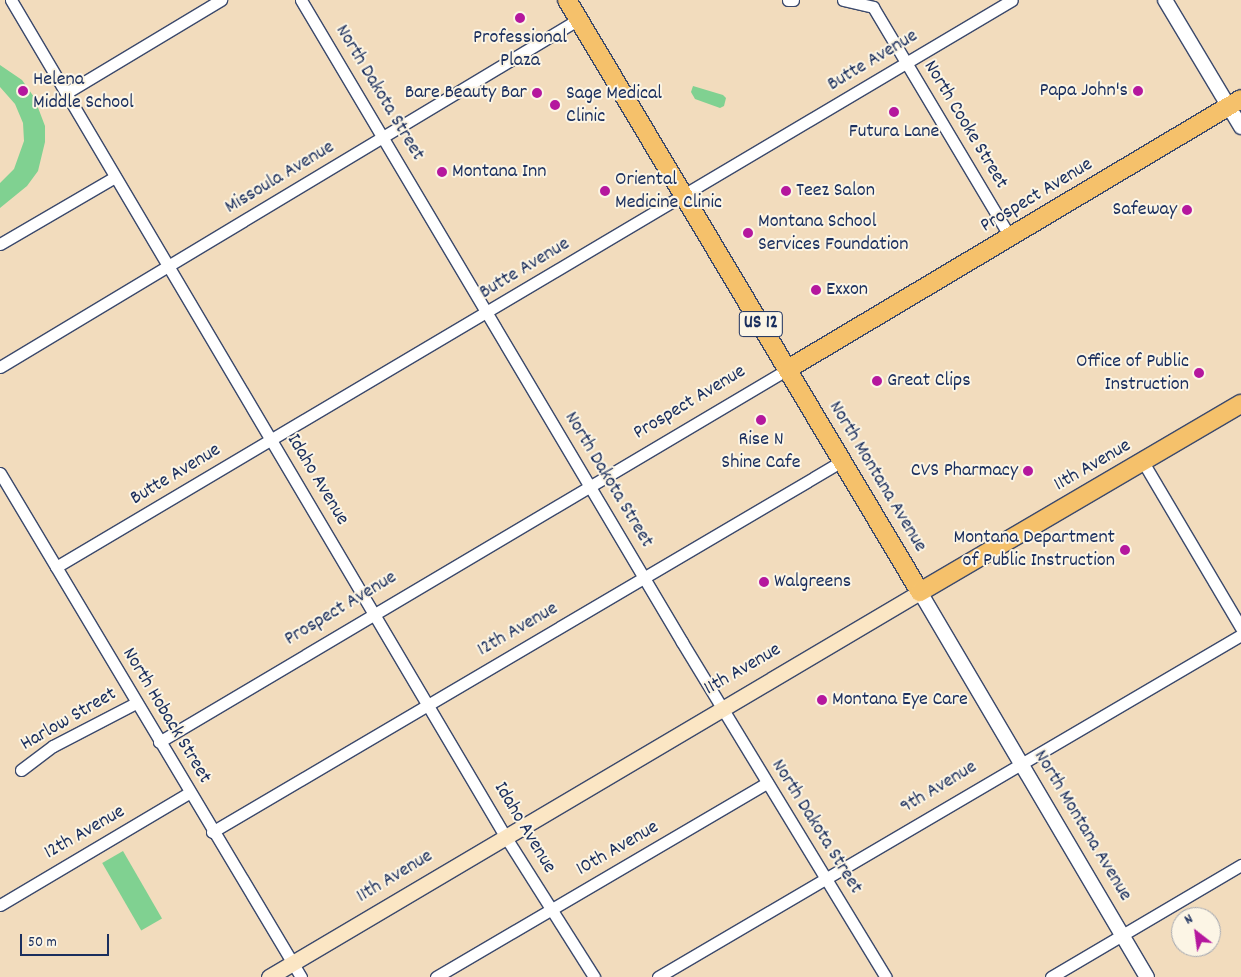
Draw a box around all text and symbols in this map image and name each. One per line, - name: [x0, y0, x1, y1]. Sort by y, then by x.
- marker: Professional Plaza: [514, 12, 526, 24]
- street label: North Dakota Street: [329, 21, 429, 165]
- street label: Butte Avenue: [824, 25, 922, 97]
- place label: Professional Plaza: [473, 26, 567, 73]
- street label: North Cooke Street: [917, 57, 1013, 193]
- place label: Helena Middle School: [33, 68, 134, 115]
- place label: Papa John's: [1039, 79, 1128, 103]
- place label: Bare Beauty Bar: [405, 81, 527, 105]
- place label: Sage Medical Clinic: [566, 82, 662, 129]
- marker: Helena Middle School: [17, 85, 29, 97]
- marker: Papa John's: [1132, 85, 1144, 97]
- marker: Bare Beauty Bar: [531, 87, 543, 99]
- marker: Sage Medical Clinic: [548, 98, 562, 112]
- marker: Futura Lane: [888, 106, 900, 118]
- place label: Futura Lane: [849, 120, 939, 144]
- street label: Missoula Avenue: [221, 136, 339, 220]
- street label: Prospect Avenue: [977, 153, 1097, 239]
- place label: Montana Inn: [452, 160, 546, 184]
- marker: Montana Inn: [436, 166, 448, 178]
- place label: Oriental Medicine Clinic: [615, 168, 722, 215]
- place label: Teez Salon: [796, 179, 875, 203]
- marker: Oriental Medicine Clinic: [599, 185, 611, 197]
- marker: Teez Salon: [780, 185, 792, 197]
- place label: Safeway: [1113, 198, 1177, 222]
- marker: Safeway: [1181, 204, 1193, 216]
- place label: Montana School Services Foundation: [758, 210, 908, 257]
- marker: Montana School Services Foundation: [742, 227, 754, 239]
- street label: Butte Avenue: [476, 233, 574, 305]
- place label: Exxon: [826, 278, 868, 302]
- marker: Exxon: [810, 284, 822, 296]
- road number: US 12: [738, 308, 784, 340]
- place label: Office of Public Instruction: [1076, 350, 1189, 397]
- street label: Prospect Avenue: [630, 360, 750, 446]
- marker: Office of Public Instruction: [1193, 367, 1205, 379]
- place label: Great Clips: [887, 369, 971, 393]
- marker: Great Clips: [871, 375, 883, 387]
- street label: North Montana Avenue: [822, 397, 932, 557]
- street label: North Dakota Street: [558, 408, 658, 552]
- marker: Rise N Shine Cafe: [755, 414, 767, 426]
- place label: Rise N Shine Cafe: [721, 428, 801, 475]
- street label: Idaho Avenue: [280, 430, 354, 530]
- street label: 11th Avenue: [1050, 434, 1136, 498]
- street label: Butte Avenue: [127, 439, 225, 511]
- place label: CVS Pharmacy: [911, 459, 1018, 483]
- marker: CVS Pharmacy: [1022, 465, 1034, 477]
- place label: Montana Department of Public Instruction: [954, 526, 1115, 573]
- marker: Montana Department of Public Instruction: [1119, 544, 1131, 556]
- street label: Prospect Avenue: [281, 566, 401, 652]
- place label: Walgreens: [774, 570, 851, 594]
- marker: Walgreens: [758, 576, 770, 588]
- street label: 12th Avenue: [473, 597, 563, 663]
- street label: 11th Avenue: [700, 638, 786, 702]
- street label: North Hoback Street: [116, 644, 216, 788]
- street label: Harlow Street: [17, 683, 121, 757]
- place label: Montana Eye Care: [832, 688, 968, 712]
- marker: Montana Eye Care: [816, 694, 828, 706]
- street label: North Montana Avenue: [1027, 746, 1137, 906]
- street label: North Dakota Street: [765, 755, 867, 899]
- street label: 9th Avenue: [896, 756, 982, 820]
- street label: Idaho Avenue: [487, 778, 561, 878]
- street label: 12th Avenue: [40, 800, 130, 866]
- street label: 10th Avenue: [573, 816, 663, 882]
- street label: 11th Avenue: [353, 845, 437, 909]
- north arrow: [1171, 907, 1221, 957]
- text: N: [1181, 909, 1197, 930]
- scale bar: [22, 924, 111, 956]
- text: 50 m: [28, 932, 57, 954]

